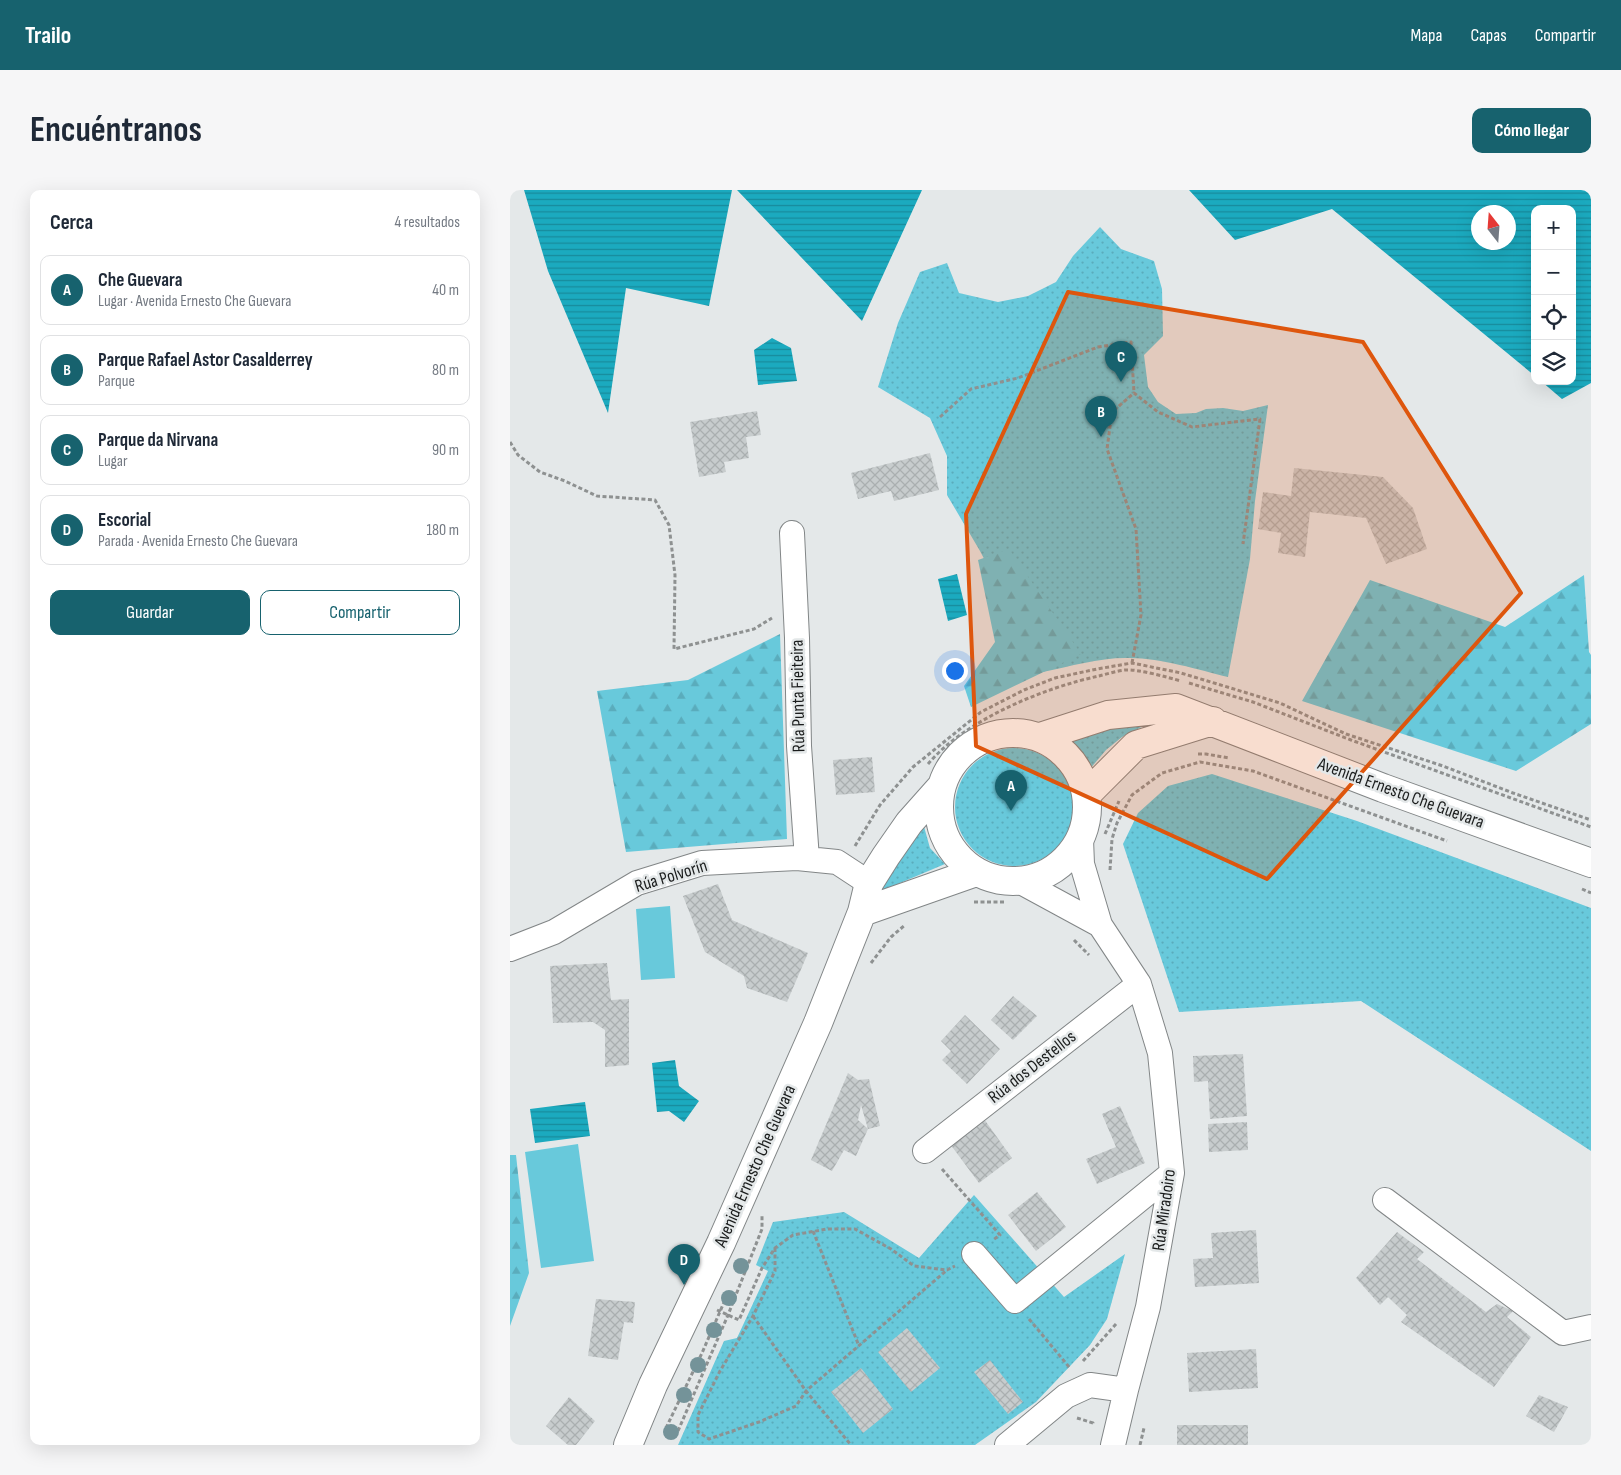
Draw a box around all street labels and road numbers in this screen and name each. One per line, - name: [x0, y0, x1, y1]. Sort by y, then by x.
- street label: Rúa Punta Fieiteira: [787, 639, 809, 752]
- street label: Avenida Ernesto Che Guevara: [1314, 753, 1487, 833]
- street label: Rúa Polvorín: [632, 855, 710, 897]
- street label: Rúa dos Destellos: [984, 1026, 1080, 1108]
- street label: Avenida Ernesto Che Guevara: [709, 1082, 800, 1251]
- street label: Rúa Miradoiro: [1148, 1168, 1180, 1252]

